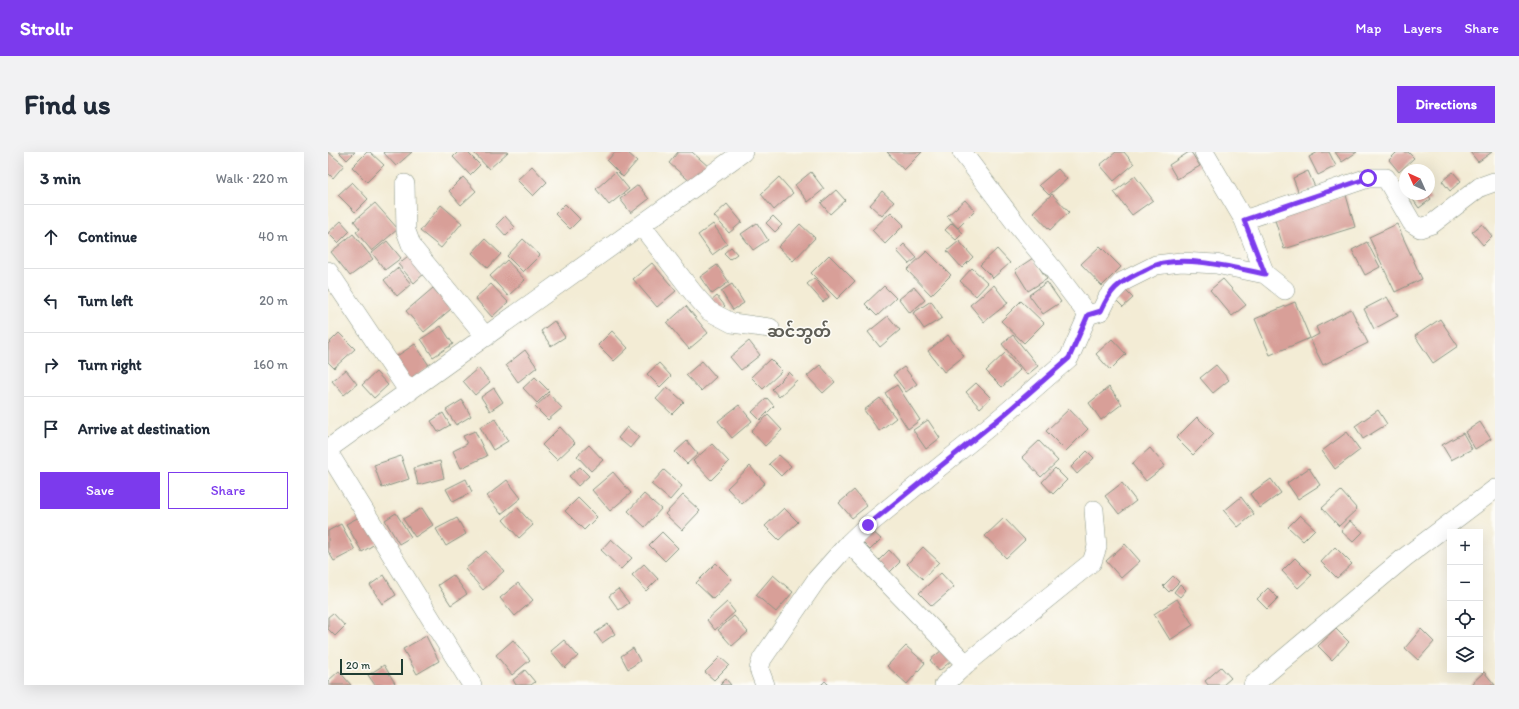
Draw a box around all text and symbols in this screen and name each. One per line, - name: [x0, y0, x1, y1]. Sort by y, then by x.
- text: Strollr: [20, 17, 73, 40]
- text: Map: [1356, 20, 1381, 37]
- text: Layers: [1403, 20, 1442, 37]
- text: Share: [1464, 20, 1499, 37]
- button: Directions: [1397, 86, 1495, 123]
- text: Find us: [24, 87, 111, 121]
- north arrow: [1399, 164, 1435, 200]
- text: 3 min: [40, 168, 81, 188]
- route start: [1359, 169, 1377, 187]
- text: Walk · 220 m: [216, 171, 288, 186]
- icon: ahead: [40, 226, 62, 248]
- text: Continue: [78, 228, 137, 246]
- text: 40 m: [258, 229, 288, 244]
- icon: left: [40, 290, 62, 312]
- text: Turn left: [78, 292, 133, 310]
- text: 20 m: [259, 293, 288, 308]
- district label: ဆင်ဘွတ်: [767, 320, 831, 344]
- icon: right: [40, 354, 62, 376]
- text: Turn right: [78, 356, 142, 374]
- text: 160 m: [253, 357, 288, 372]
- icon: arrive: [40, 418, 62, 440]
- text: Arrive at destination: [78, 420, 210, 438]
- button: Save: [40, 472, 160, 509]
- button: Share: [168, 472, 288, 509]
- route end: [859, 516, 877, 534]
- map controls: [1447, 529, 1483, 673]
- button: +: [1447, 529, 1483, 565]
- button: −: [1447, 565, 1483, 601]
- button: locate: [1447, 601, 1483, 637]
- button: layers: [1447, 637, 1483, 673]
- scale bar: [340, 657, 403, 676]
- text: 20 m: [346, 659, 370, 672]

